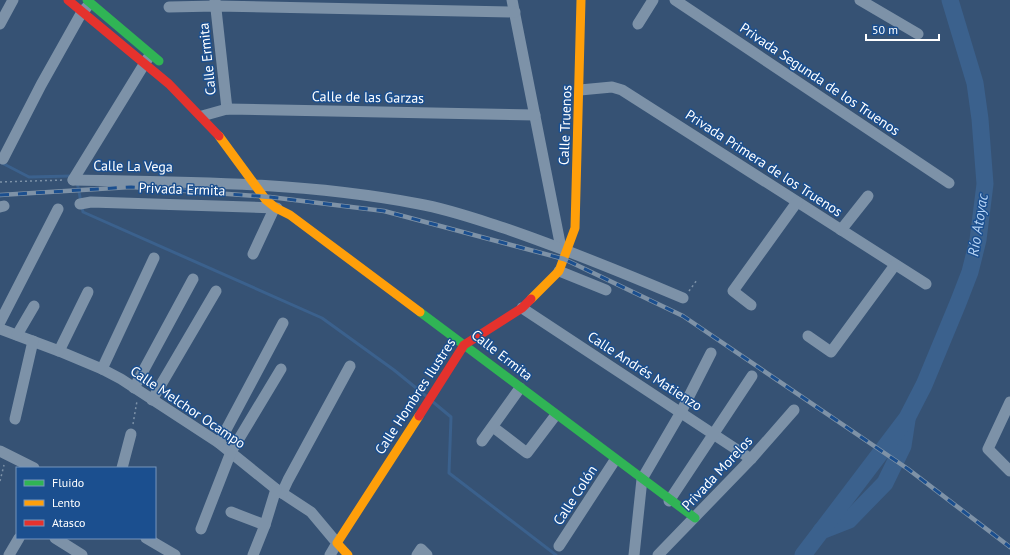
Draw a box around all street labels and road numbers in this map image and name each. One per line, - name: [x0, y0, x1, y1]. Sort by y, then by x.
- street label: Privada Segunda de los Truenos: [737, 19, 903, 139]
- street label: Calle Ermita: [194, 22, 220, 96]
- street label: Calle Truenos: [555, 85, 575, 165]
- street label: Calle de las Garzas: [312, 87, 424, 107]
- street label: Privada Primera de los Truenos: [682, 105, 846, 221]
- street label: Calle La Vega: [93, 156, 173, 176]
- street label: Privada Ermita: [138, 178, 226, 200]
- street label: Calle Ermita: [468, 325, 536, 385]
- street label: Calle Andrés Matienzo: [584, 327, 706, 415]
- street label: Calle Hombres Ilustres: [371, 334, 459, 458]
- street label: Calle Melchor Ocampo: [127, 362, 249, 452]
- street label: Privada Morelos: [678, 432, 756, 514]
- street label: Calle Colón: [549, 462, 601, 528]

